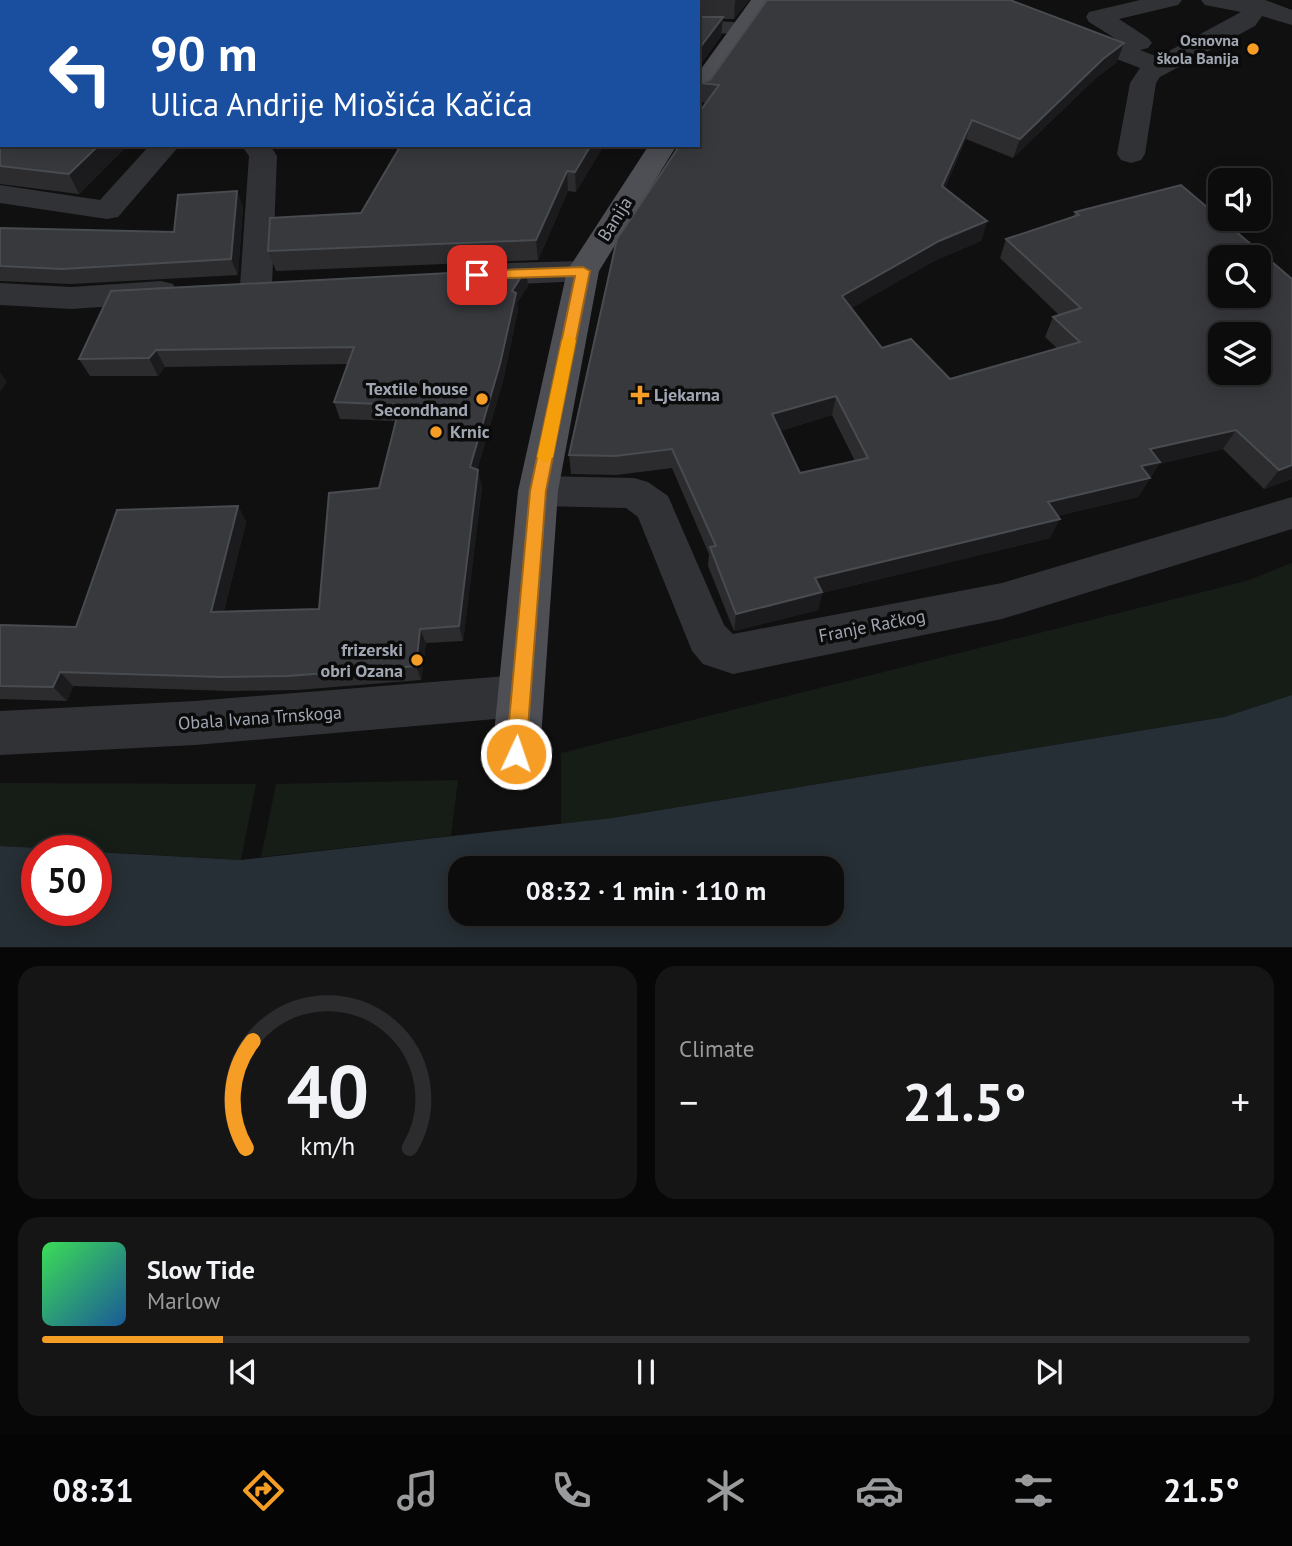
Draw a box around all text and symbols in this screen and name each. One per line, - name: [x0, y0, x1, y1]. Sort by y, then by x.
- text: 90 m: [150, 21, 257, 85]
- icon: left: [35, 28, 126, 119]
- place label: Osnovna škola Banija: [1157, 30, 1239, 68]
- marker: Osnovna škola Banija: [1245, 41, 1261, 57]
- text: Ulica Andrije Miošića Kačića: [150, 83, 533, 125]
- map controls: [1208, 168, 1271, 385]
- button: sound: [1208, 168, 1271, 231]
- street label: Banija: [592, 192, 637, 245]
- pin: [447, 245, 507, 305]
- button: search: [1208, 245, 1271, 308]
- icon: arrive: [458, 256, 496, 294]
- button: layers: [1208, 322, 1271, 385]
- place label: Textile house Secondhand: [366, 377, 468, 421]
- place label: Ljekarna: [654, 383, 720, 406]
- marker: Ljekarna: [632, 387, 648, 403]
- marker: Textile house Secondhand: [474, 391, 490, 407]
- place label: Krnic: [450, 420, 490, 443]
- marker: Krnic: [428, 424, 444, 440]
- street label: Franje Račkog: [817, 604, 927, 647]
- place label: frizerski obri Ozana: [321, 638, 403, 682]
- marker: frizerski obri Ozana: [409, 652, 425, 668]
- street label: Obala Ivana Trnskoga: [177, 700, 343, 735]
- position arrow: [479, 717, 553, 791]
- speed limit sign: 50: [21, 835, 112, 926]
- text: 08:32 · 1 min · 110 m: [526, 874, 766, 907]
- text: Climate: [679, 1034, 754, 1063]
- text: 40: [286, 1045, 369, 1139]
- text: 21.5°: [903, 1068, 1026, 1135]
- text: −: [679, 1077, 698, 1126]
- text: +: [1231, 1077, 1250, 1126]
- text: km/h: [300, 1130, 355, 1162]
- text: Slow Tide: [147, 1253, 255, 1286]
- text: Marlow: [147, 1286, 220, 1315]
- icon: previous: [224, 1353, 262, 1391]
- icon: pause: [627, 1353, 665, 1391]
- icon: next: [1030, 1353, 1068, 1391]
- icon: directions: [239, 1466, 288, 1515]
- icon: music: [393, 1466, 442, 1515]
- icon: phone: [547, 1466, 596, 1515]
- icon: climate: [701, 1466, 750, 1515]
- icon: car: [855, 1466, 904, 1515]
- icon: filters: [1009, 1466, 1058, 1515]
- text: 08:31: [53, 1469, 134, 1511]
- text: 21.5°: [1163, 1469, 1239, 1511]

